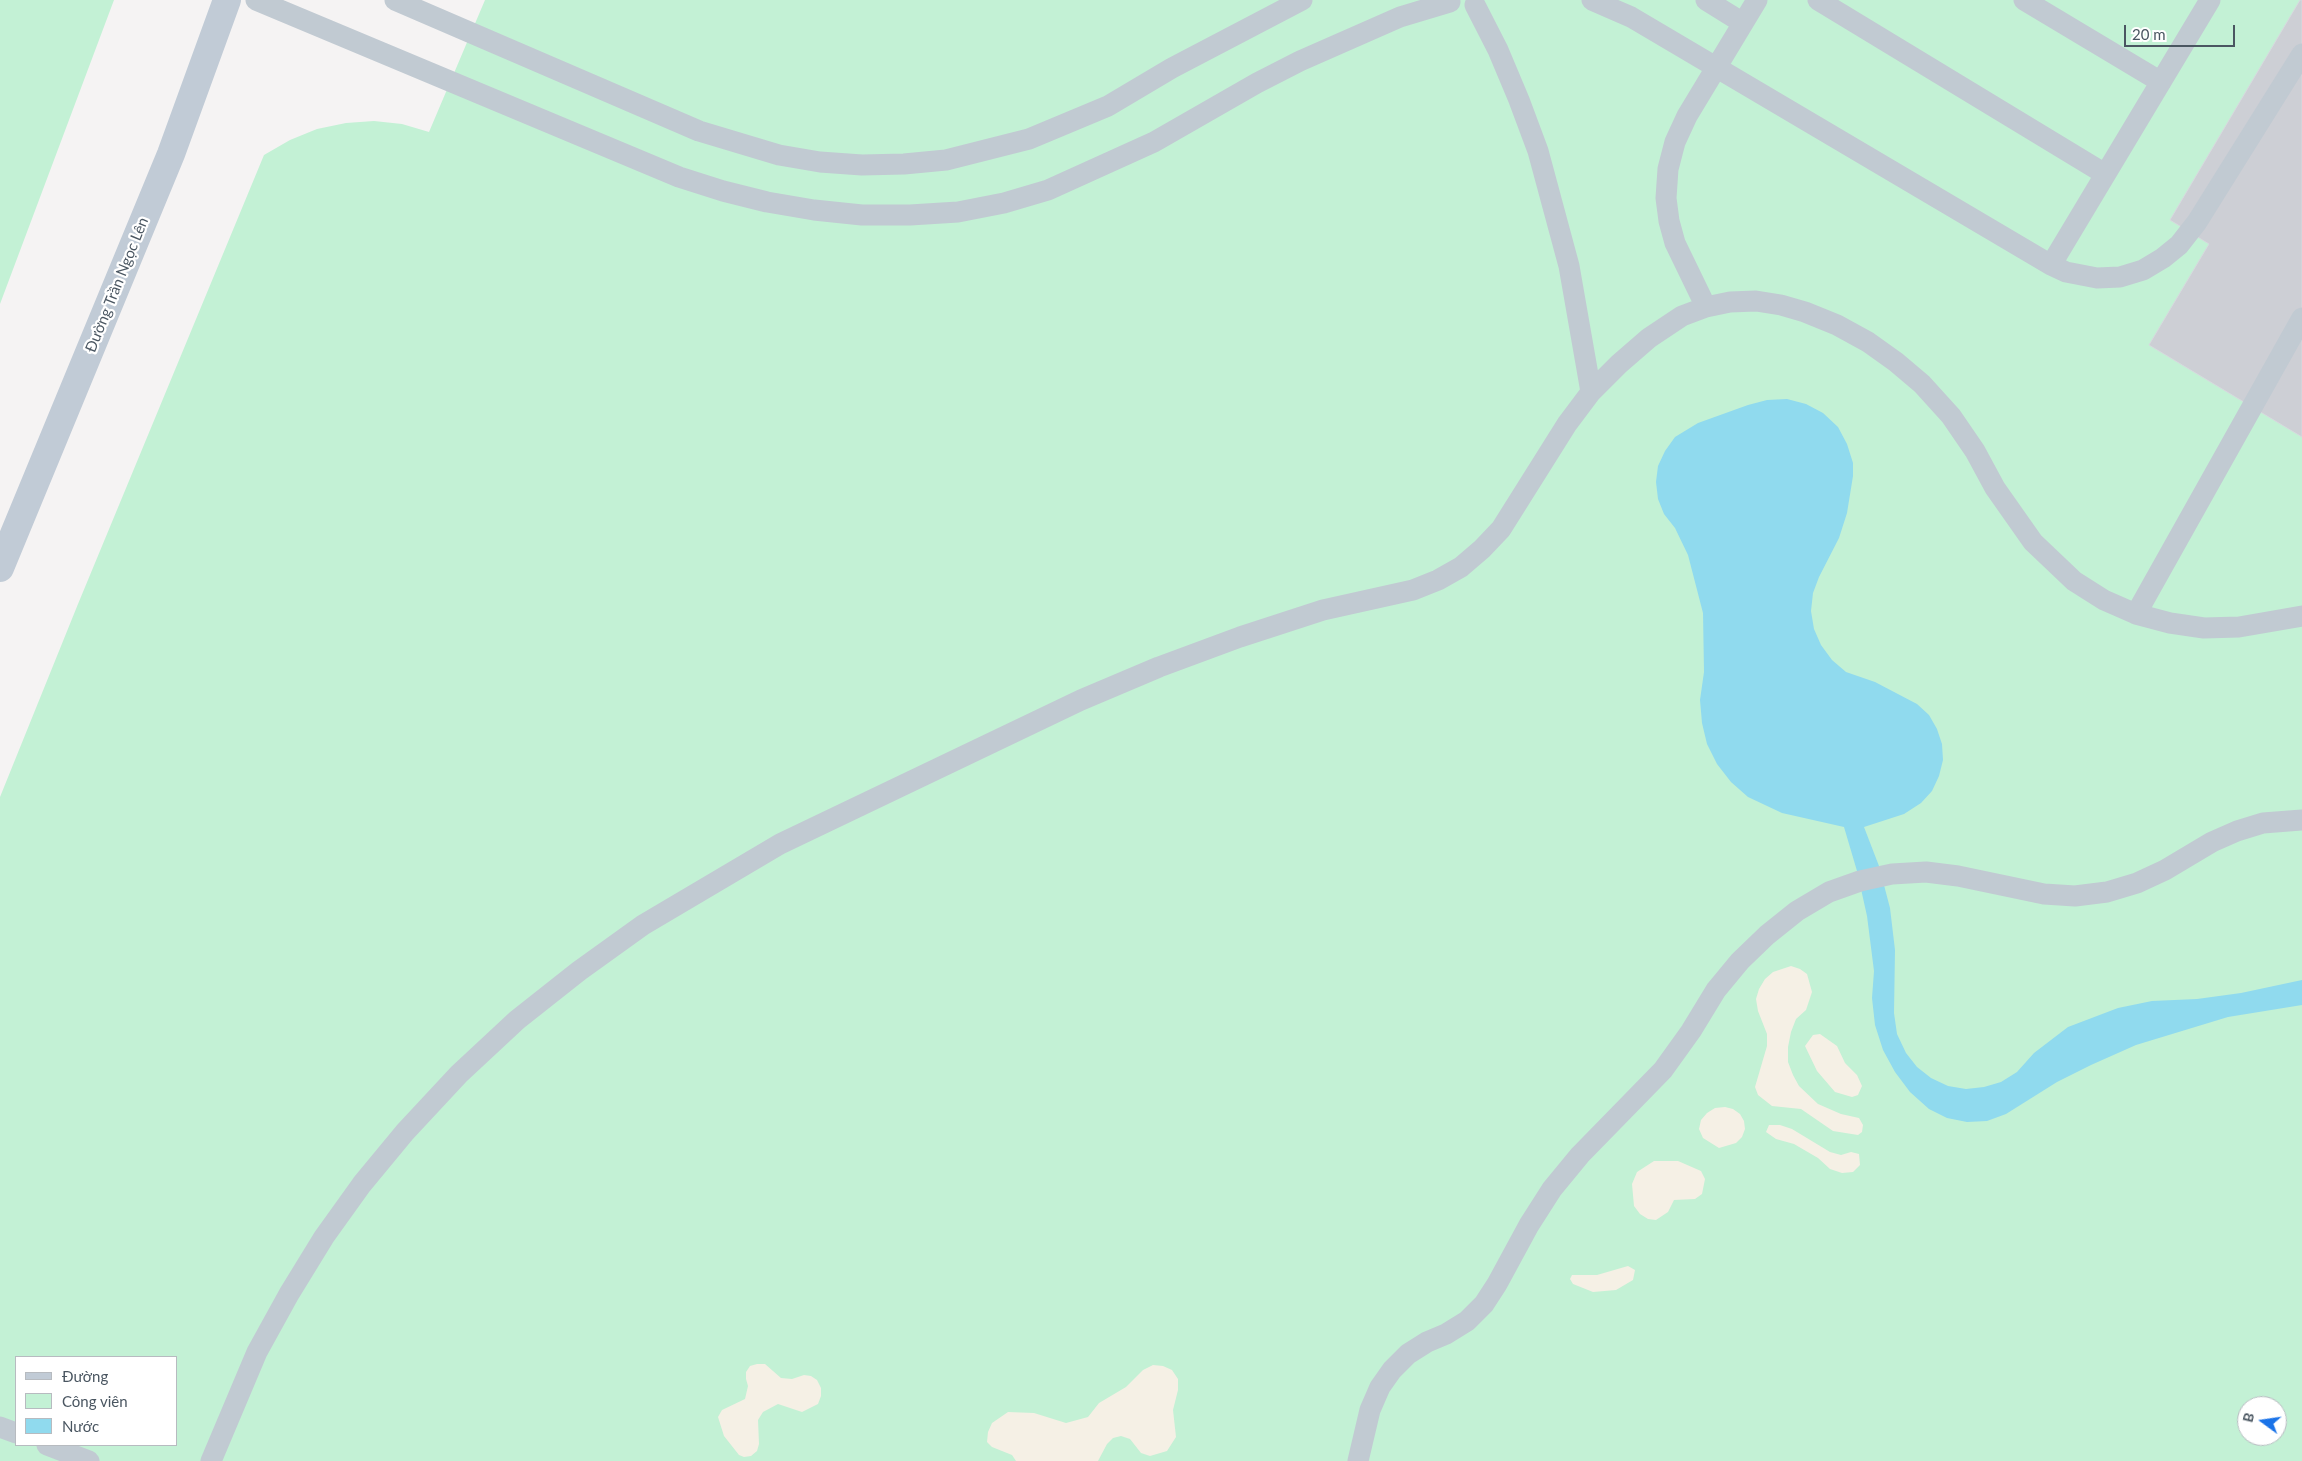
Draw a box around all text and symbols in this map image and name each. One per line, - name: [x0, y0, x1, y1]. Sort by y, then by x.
- scale bar: [2127, 15, 2238, 47]
- text: 20 m: [2132, 25, 2166, 43]
- street label: Đường Trần Ngọc Lên: [82, 215, 152, 355]
- legend: [15, 1356, 178, 1446]
- text: Đường: [62, 1367, 108, 1385]
- text: Công viên: [62, 1392, 128, 1410]
- north arrow: [2237, 1396, 2287, 1446]
- text: B: [2239, 1411, 2257, 1424]
- text: Nước: [62, 1417, 99, 1435]

